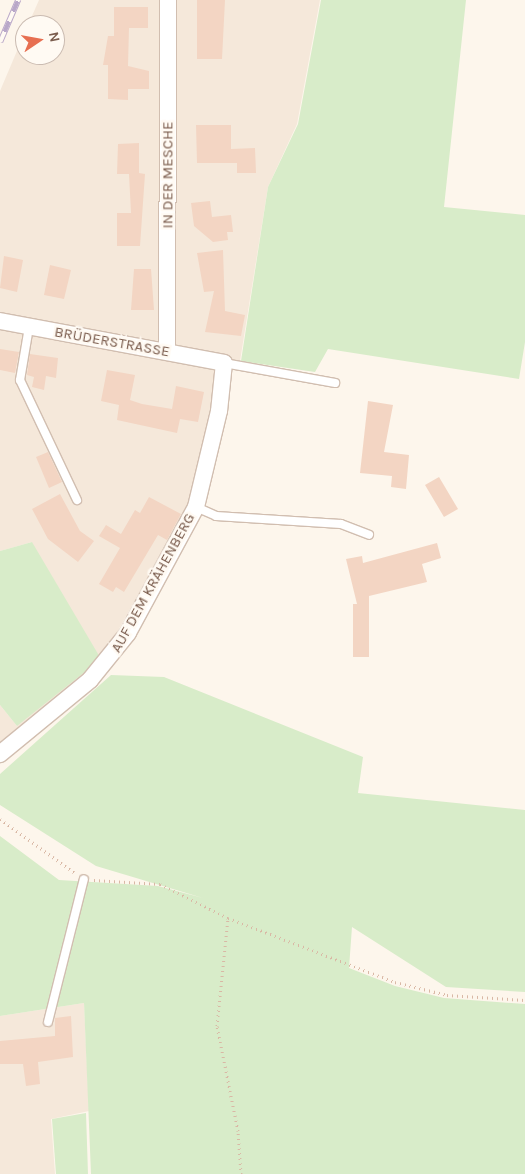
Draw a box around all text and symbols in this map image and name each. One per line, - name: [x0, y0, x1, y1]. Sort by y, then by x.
- north arrow: [15, 15, 65, 65]
- text: N: [45, 30, 64, 44]
- street label: IN DER MESCHE: [159, 122, 177, 228]
- street label: BRÜDERSTRASSE: [53, 323, 171, 361]
- street label: AUF DEM KRÄHENBERG: [107, 510, 199, 656]

